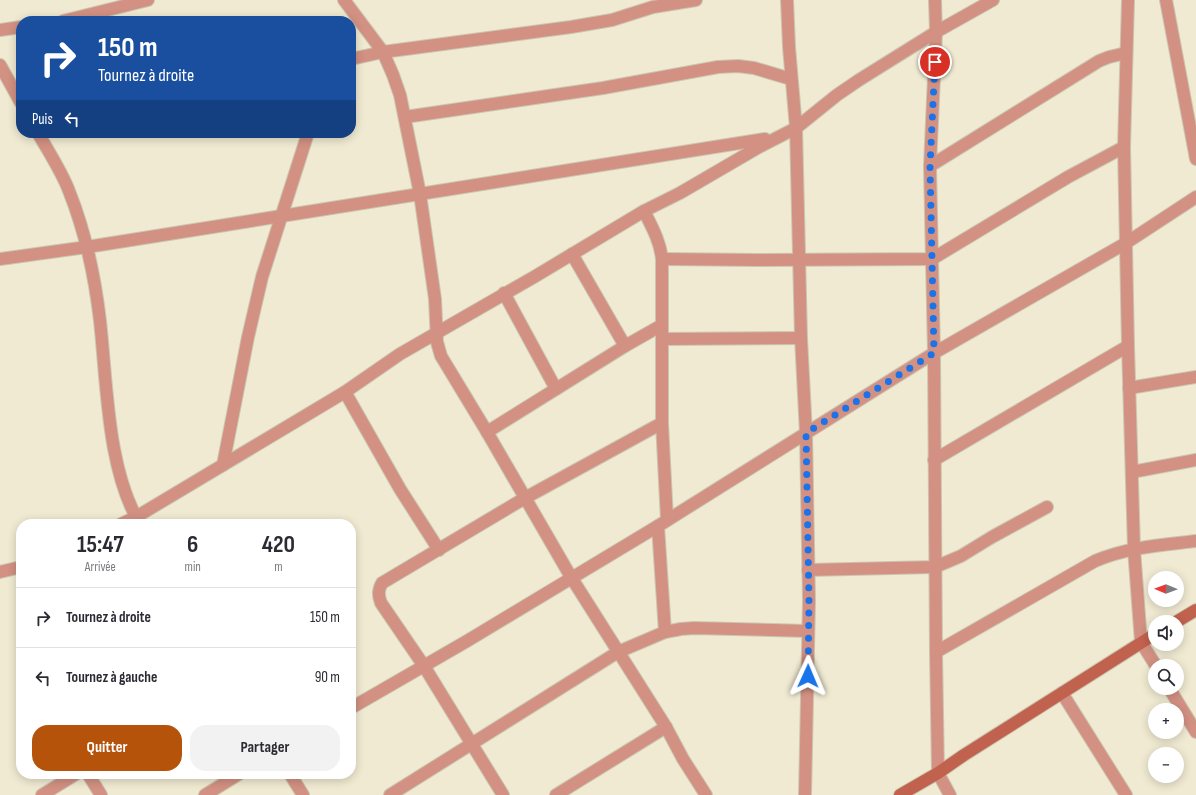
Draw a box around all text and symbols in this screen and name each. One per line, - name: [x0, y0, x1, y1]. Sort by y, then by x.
- text: 150 m: [98, 31, 158, 64]
- icon: right: [32, 32, 84, 84]
- pin: [918, 45, 952, 79]
- icon: arrive: [924, 51, 946, 73]
- text: Tournez à droite: [98, 65, 194, 86]
- icon: left: [61, 108, 83, 130]
- text: Puis: [32, 110, 53, 129]
- text: 15:47: [77, 530, 124, 559]
- text: 6: [187, 530, 198, 559]
- text: 420: [262, 530, 295, 559]
- text: Arrivée: [85, 559, 116, 575]
- text: min: [185, 559, 201, 575]
- text: m: [274, 559, 283, 575]
- north arrow: [1148, 571, 1184, 607]
- map controls: [1148, 571, 1184, 783]
- icon: right: [32, 607, 54, 629]
- text: Tournez à droite: [66, 608, 151, 627]
- text: 150 m: [310, 608, 340, 627]
- button: sound: [1148, 615, 1184, 651]
- position arrow: [787, 655, 829, 697]
- button: search: [1148, 659, 1184, 695]
- icon: left: [32, 667, 54, 689]
- text: Tournez à gauche: [66, 668, 157, 687]
- text: 90 m: [315, 668, 340, 687]
- button: +: [1148, 703, 1184, 739]
- button: Quitter: [32, 725, 182, 771]
- button: Partager: [190, 725, 340, 771]
- button: −: [1148, 747, 1184, 783]

